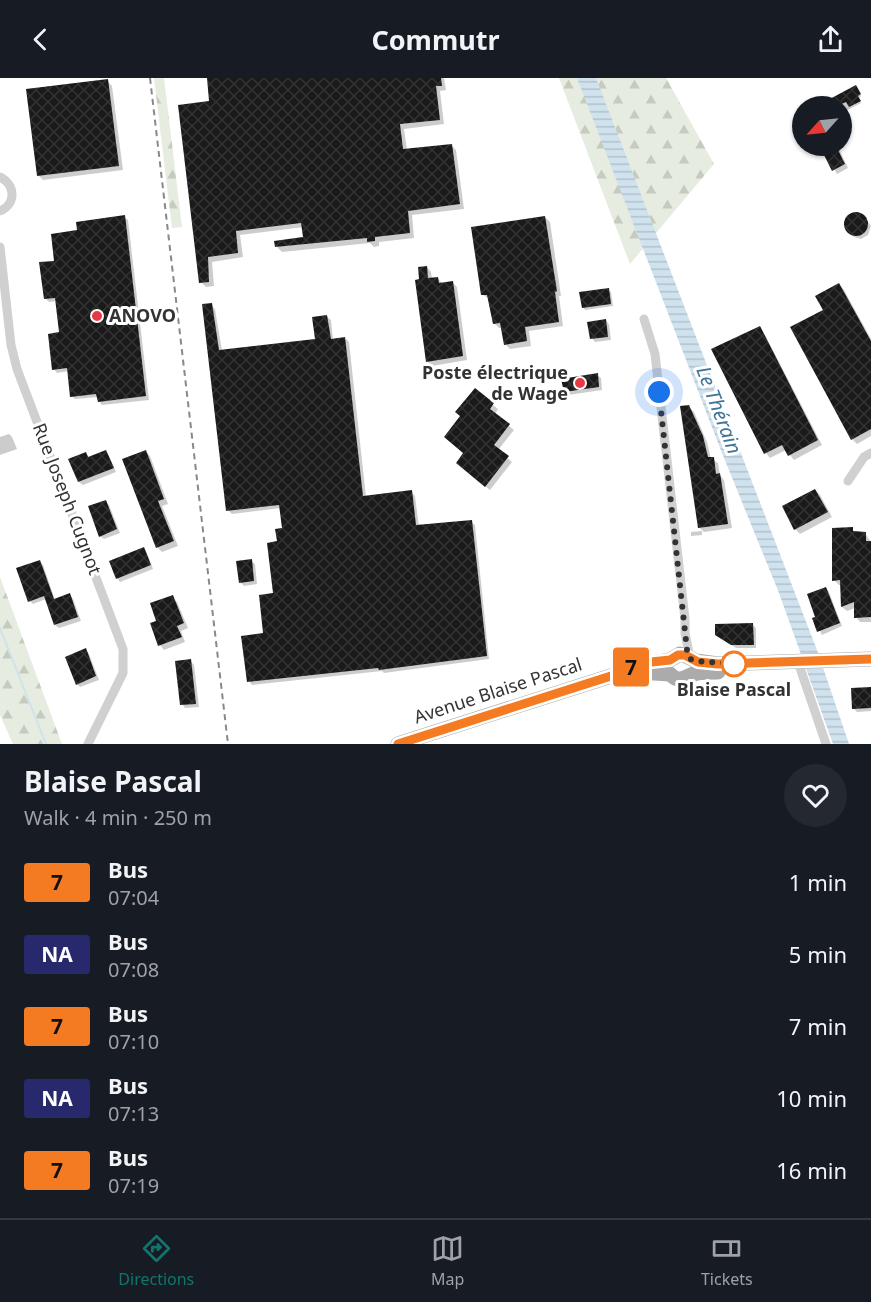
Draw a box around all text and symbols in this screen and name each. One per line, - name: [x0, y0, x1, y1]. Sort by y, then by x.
- text: Commutr: [371, 21, 500, 58]
- icon: back: [24, 23, 57, 56]
- icon: share: [814, 23, 847, 56]
- north arrow: [792, 96, 852, 156]
- map controls: [792, 96, 852, 156]
- place label: ANOVO: [109, 303, 176, 327]
- marker: ANOVO: [90, 309, 104, 323]
- place label: Poste électrique de Wage: [422, 360, 568, 405]
- water label: Le Thérain: [690, 362, 749, 458]
- marker: Poste électrique de Wage: [573, 376, 587, 390]
- your location: [644, 377, 674, 407]
- street label: Rue Joseph Cugnot: [28, 419, 108, 578]
- line badge: 7: [612, 648, 650, 686]
- marker: Blaise Pascal: [721, 651, 747, 677]
- street label: Avenue Blaise Pascal: [411, 652, 585, 729]
- text: 7: [625, 653, 637, 681]
- place label: Blaise Pascal: [677, 677, 791, 701]
- text: Blaise Pascal: [24, 762, 202, 800]
- button: heart: [784, 764, 847, 827]
- text: Walk · 4 min · 250 m: [24, 804, 212, 831]
- text: Bus: [108, 854, 148, 884]
- text: 1 min: [789, 867, 847, 897]
- text: 7: [51, 868, 63, 896]
- text: 07:04: [108, 884, 159, 911]
- text: Bus: [108, 926, 148, 956]
- text: 5 min: [789, 939, 847, 969]
- text: NA: [41, 940, 73, 968]
- text: 07:08: [108, 956, 159, 983]
- text: Bus: [108, 998, 148, 1028]
- text: 7 min: [789, 1011, 847, 1041]
- text: 7: [51, 1012, 63, 1040]
- text: 07:10: [108, 1028, 159, 1055]
- text: Bus: [108, 1070, 148, 1100]
- text: 10 min: [776, 1083, 847, 1113]
- text: NA: [41, 1084, 73, 1112]
- text: 07:13: [108, 1100, 159, 1127]
- text: Bus: [108, 1142, 148, 1172]
- text: 16 min: [776, 1155, 847, 1185]
- text: 7: [51, 1156, 63, 1184]
- text: 07:19: [108, 1172, 159, 1199]
- tab: Directions: [118, 1232, 194, 1290]
- tab: Map: [431, 1232, 464, 1290]
- tab: Tickets: [701, 1232, 753, 1290]

